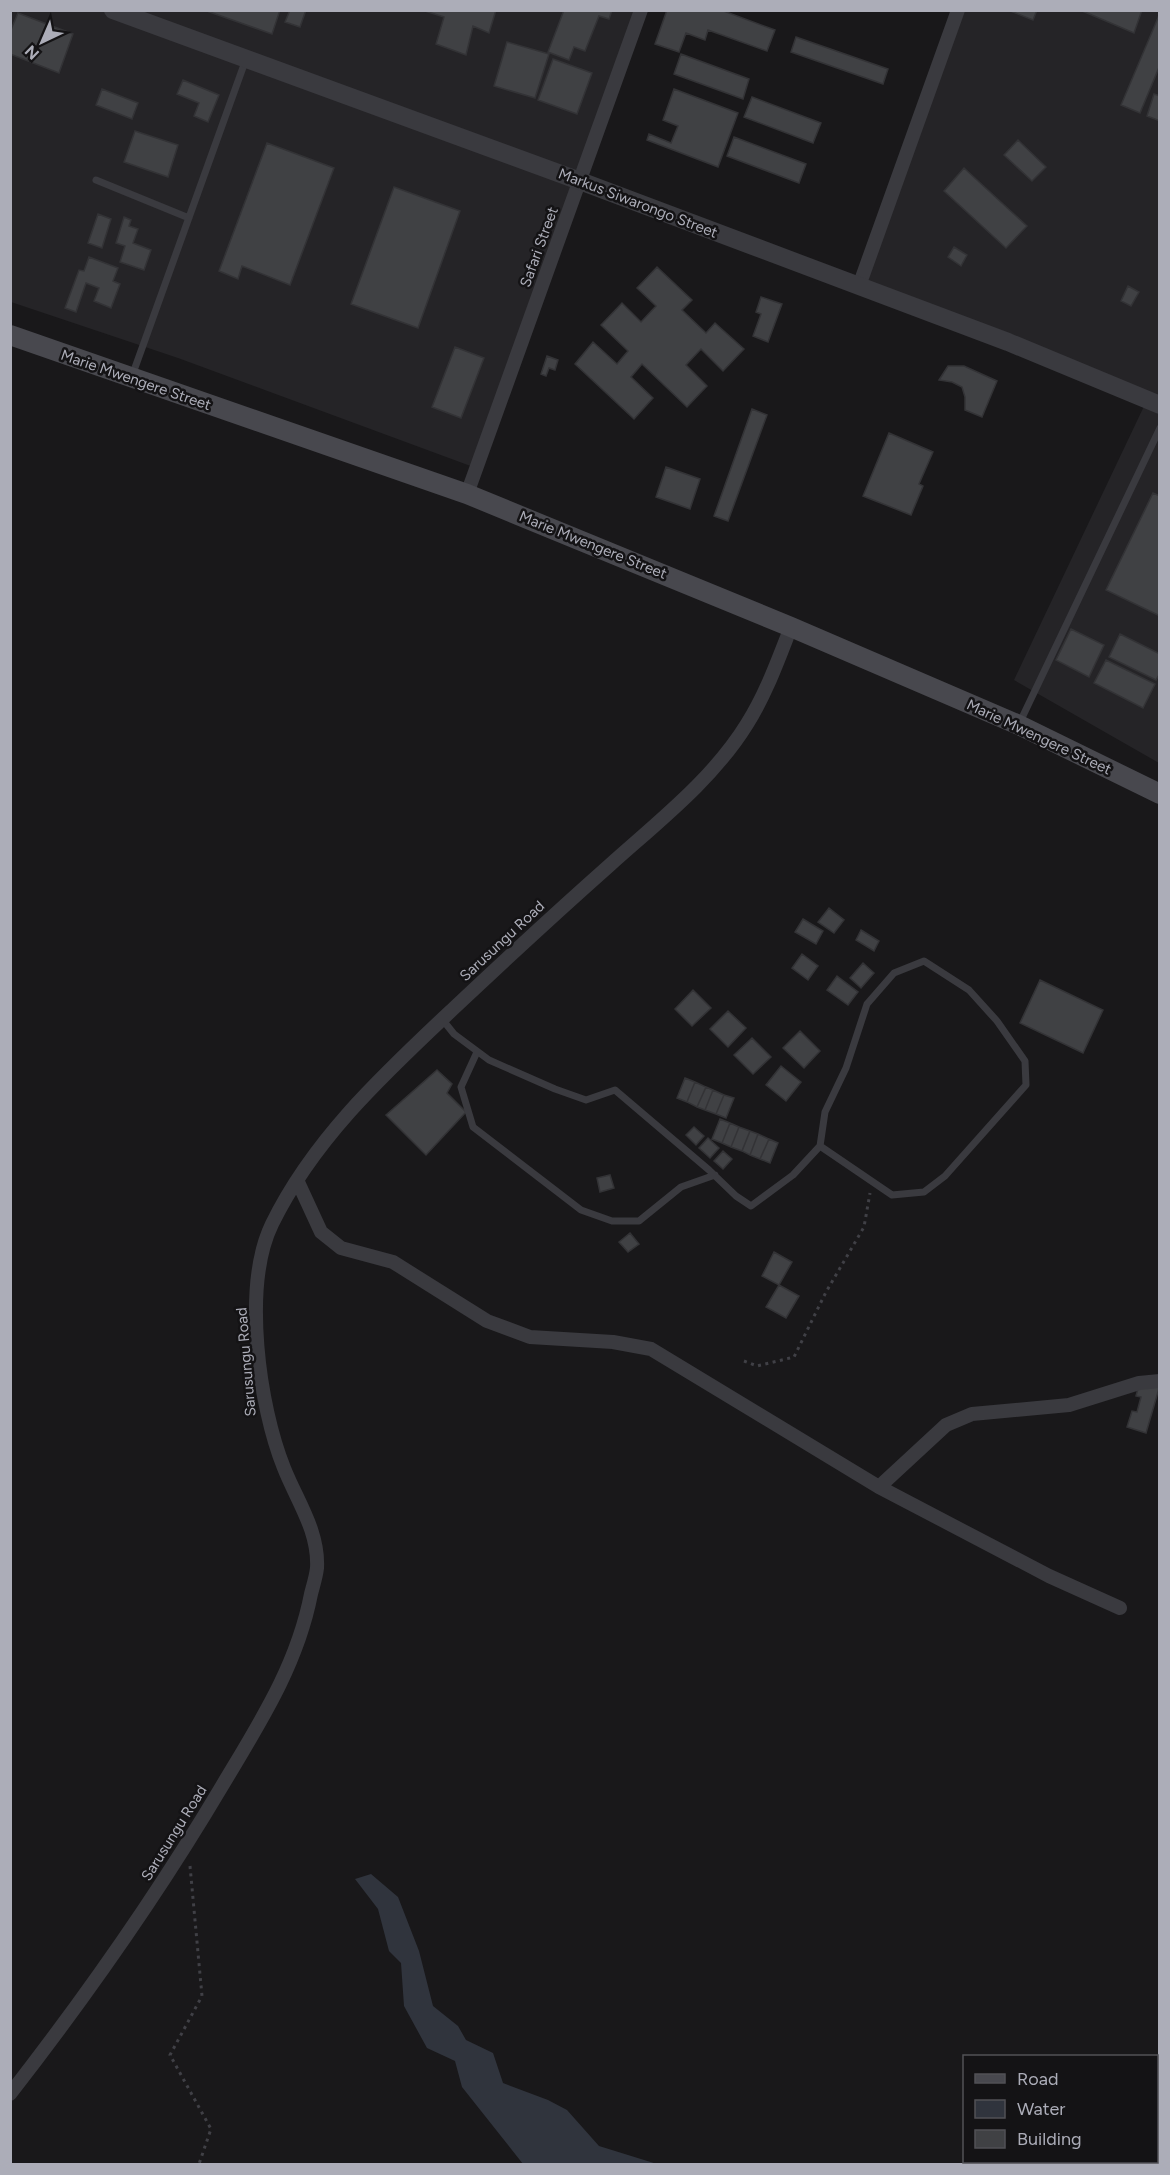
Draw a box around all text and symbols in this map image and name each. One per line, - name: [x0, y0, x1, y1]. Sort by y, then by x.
- north arrow: [12, 12, 72, 72]
- text: N: [21, 41, 43, 64]
- street label: Markus Siwarongo Street: [556, 164, 720, 242]
- street label: Safari Street: [516, 204, 562, 290]
- street label: Marie Mwengere Street: [59, 346, 214, 414]
- street label: Marie Mwengere Street: [517, 507, 670, 583]
- street label: Marie Mwengere Street: [964, 696, 1115, 779]
- street label: Sarusungu Road: [456, 897, 548, 985]
- street label: Sarusungu Road: [232, 1307, 260, 1417]
- street label: Sarusungu Road: [137, 1782, 211, 1884]
- legend: [963, 2055, 1158, 2163]
- text: Road: [1017, 2068, 1058, 2090]
- text: Water: [1017, 2098, 1065, 2120]
- text: Building: [1017, 2128, 1082, 2150]

